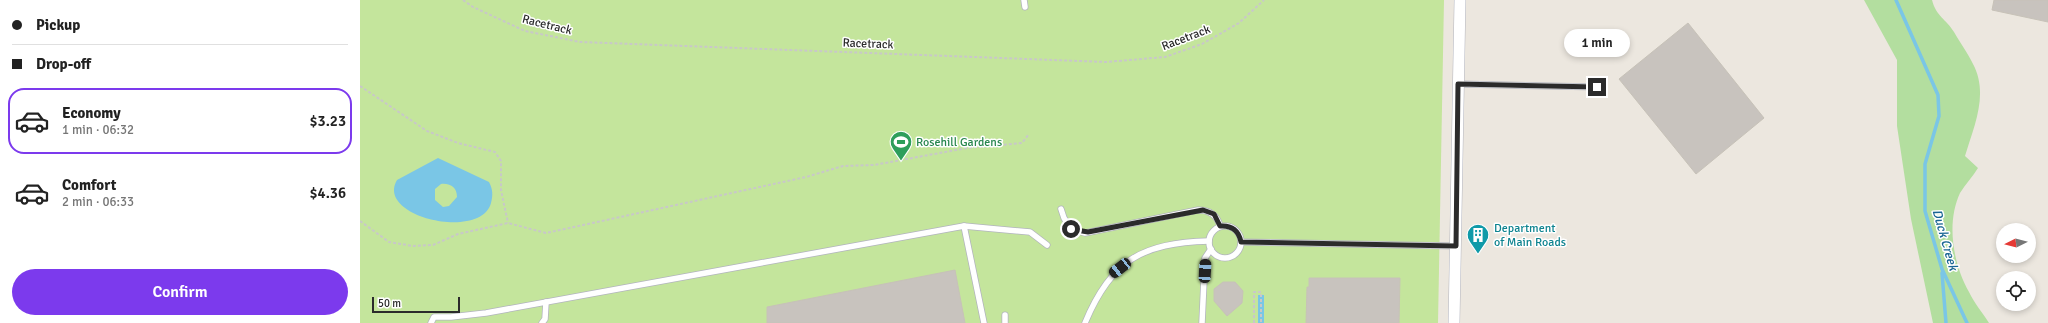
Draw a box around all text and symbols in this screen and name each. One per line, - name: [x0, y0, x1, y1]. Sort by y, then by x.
- street label: Racetrack: [520, 12, 574, 38]
- text: Pickup: [36, 16, 80, 34]
- street label: Racetrack: [1160, 22, 1212, 54]
- callout: 1 min: [1564, 29, 1630, 57]
- text: 1 min: [1581, 35, 1613, 51]
- street label: Racetrack: [842, 36, 894, 52]
- text: Drop-off: [36, 55, 91, 73]
- route end: [1588, 78, 1606, 96]
- icon: car: [14, 103, 50, 139]
- text: Economy: [62, 104, 121, 122]
- text: $3.23: [309, 112, 346, 130]
- text: 1 min · 06:32: [62, 122, 134, 138]
- sports icon: Rosehill Gardens: [888, 129, 914, 162]
- place label: Rosehill Gardens: [916, 135, 1002, 150]
- icon: car: [14, 175, 50, 211]
- text: Comfort: [62, 176, 116, 194]
- text: $4.36: [309, 184, 346, 202]
- text: 2 min · 06:33: [62, 194, 134, 210]
- water label: Duck Creek: [1929, 208, 1962, 274]
- route start: [1062, 220, 1080, 238]
- place label: Department of Main Roads: [1494, 221, 1566, 250]
- building icon: Department of Main Roads: [1465, 222, 1491, 255]
- north arrow: [1996, 223, 2036, 263]
- map controls: [1996, 223, 2036, 311]
- car: [1107, 256, 1133, 280]
- car: [1198, 259, 1212, 283]
- button: Confirm: [12, 269, 348, 315]
- button: locate: [1996, 271, 2036, 311]
- scale bar: [372, 295, 460, 314]
- text: 50 m: [378, 297, 401, 310]

